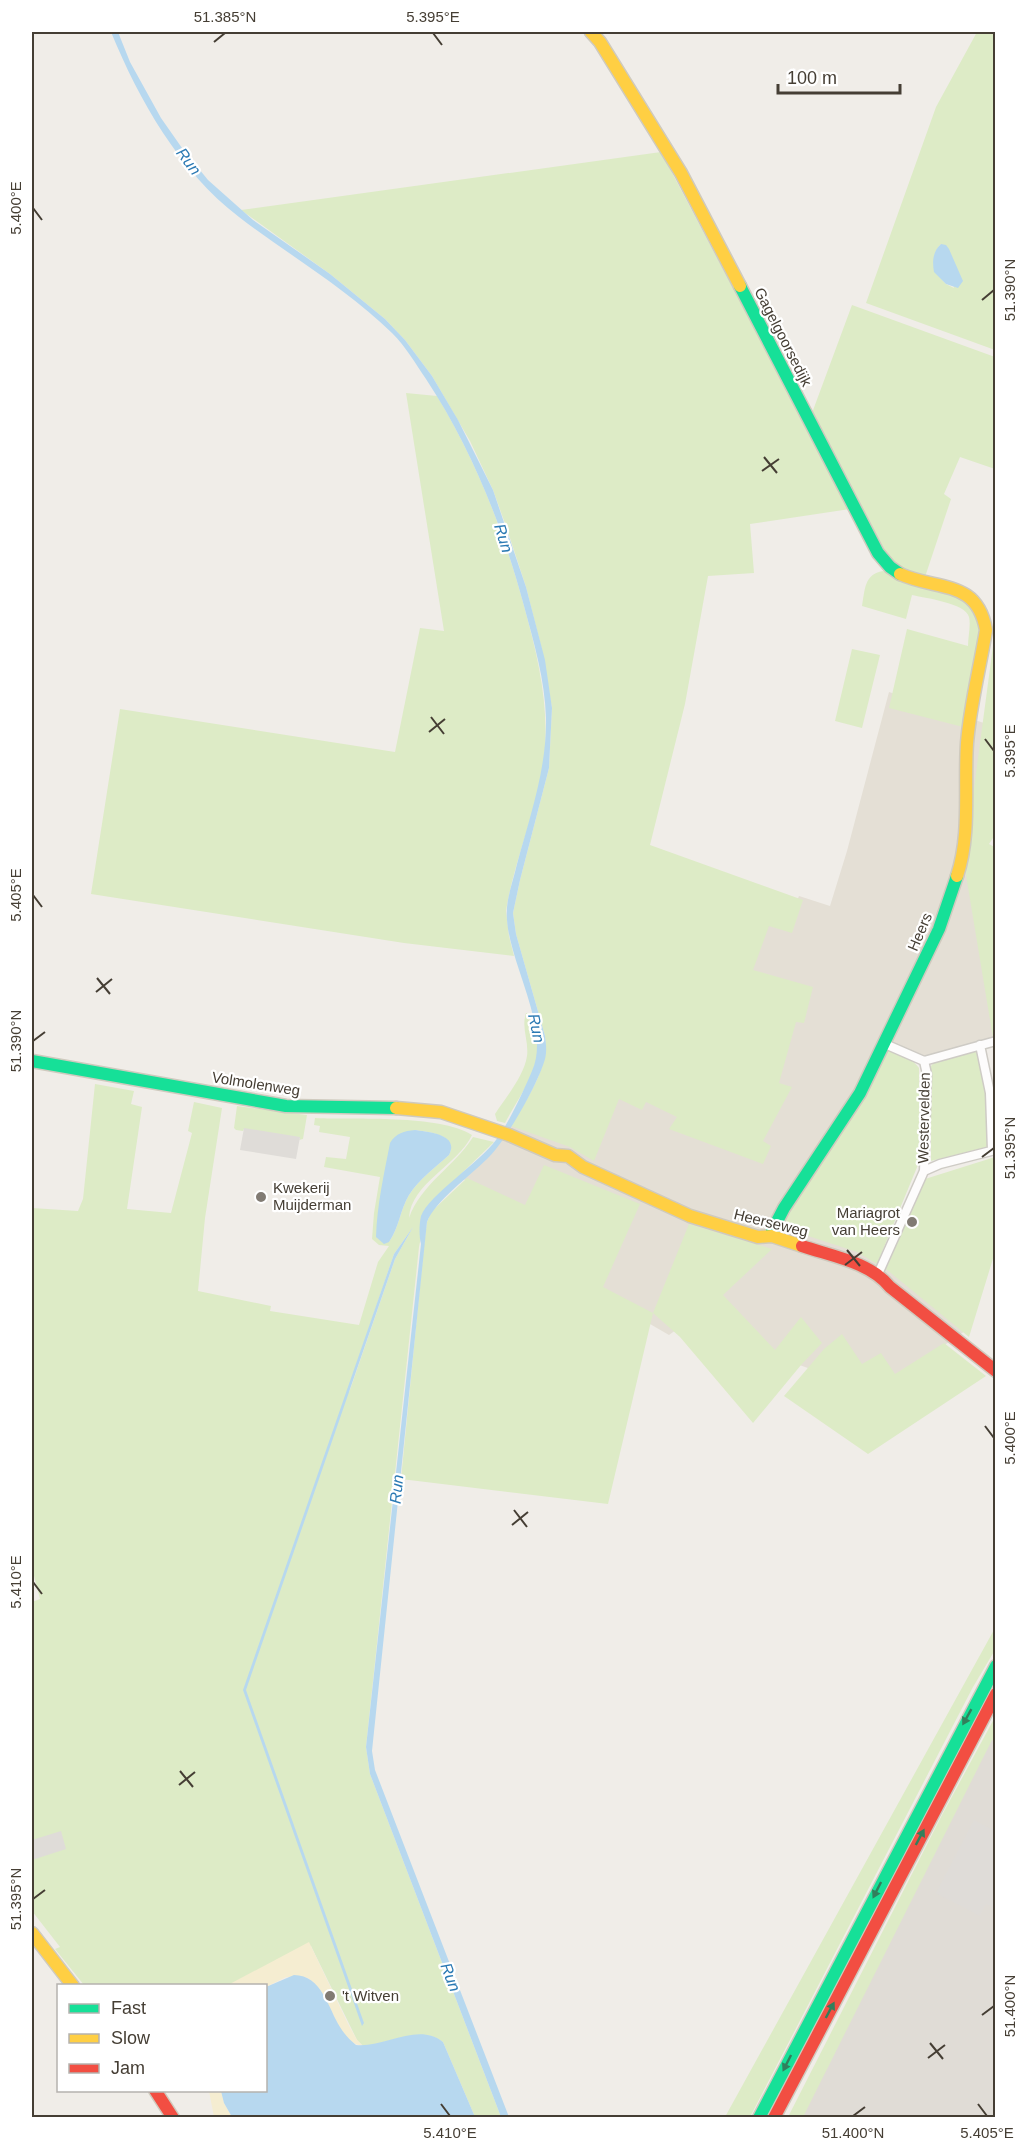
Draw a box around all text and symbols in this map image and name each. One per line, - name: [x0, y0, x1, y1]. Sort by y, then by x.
- text: 51.385°N: [194, 8, 256, 25]
- text: 5.395°E: [406, 8, 460, 25]
- scale bar: [778, 57, 900, 95]
- text: 100 m: [787, 68, 837, 88]
- water label: Run: [173, 144, 204, 178]
- text: 5.400°E: [7, 181, 24, 235]
- text: 51.390°N: [1001, 259, 1018, 321]
- street label: Gagelgoorsedijk: [751, 285, 816, 389]
- water label: Run: [491, 522, 516, 555]
- text: 5.395°E: [1001, 724, 1018, 778]
- text: 5.405°E: [7, 868, 24, 922]
- street label: Heers: [904, 910, 935, 954]
- text: 51.390°N: [7, 1010, 24, 1072]
- water label: Run: [525, 1012, 548, 1044]
- street label: Volmolenweg: [211, 1068, 301, 1099]
- street label: Westervelden: [914, 1072, 933, 1164]
- text: 51.395°N: [1001, 1117, 1018, 1179]
- place label: Kwekerij Muijderman: [273, 1179, 351, 1213]
- marker: Kwekerij Muijderman: [254, 1190, 268, 1204]
- place label: Mariagrot van Heers: [832, 1204, 901, 1238]
- street label: Heerseweg: [732, 1205, 810, 1240]
- marker: Mariagrot van Heers: [905, 1215, 919, 1229]
- text: 5.400°E: [1001, 1411, 1018, 1465]
- water label: Run: [387, 1473, 406, 1505]
- text: 5.410°E: [7, 1555, 24, 1609]
- one-way arrow: [962, 1709, 972, 1726]
- one-way arrow: [915, 1828, 925, 1845]
- text: 51.395°N: [7, 1868, 24, 1930]
- one-way arrow: [872, 1881, 882, 1898]
- water label: Run: [437, 1960, 464, 1994]
- text: 51.400°N: [1001, 1975, 1018, 2037]
- legend: [57, 1984, 267, 2092]
- place label: 't Witven: [342, 1987, 399, 2004]
- marker: 't Witven: [323, 1989, 337, 2003]
- text: Fast: [111, 1998, 146, 2018]
- one-way arrow: [825, 2001, 835, 2018]
- text: Slow: [111, 2028, 151, 2048]
- one-way arrow: [783, 2054, 792, 2071]
- text: Jam: [111, 2058, 145, 2078]
- text: 5.410°E: [423, 2124, 477, 2141]
- text: 51.400°N: [822, 2124, 884, 2141]
- text: 5.405°E: [960, 2124, 1014, 2141]

